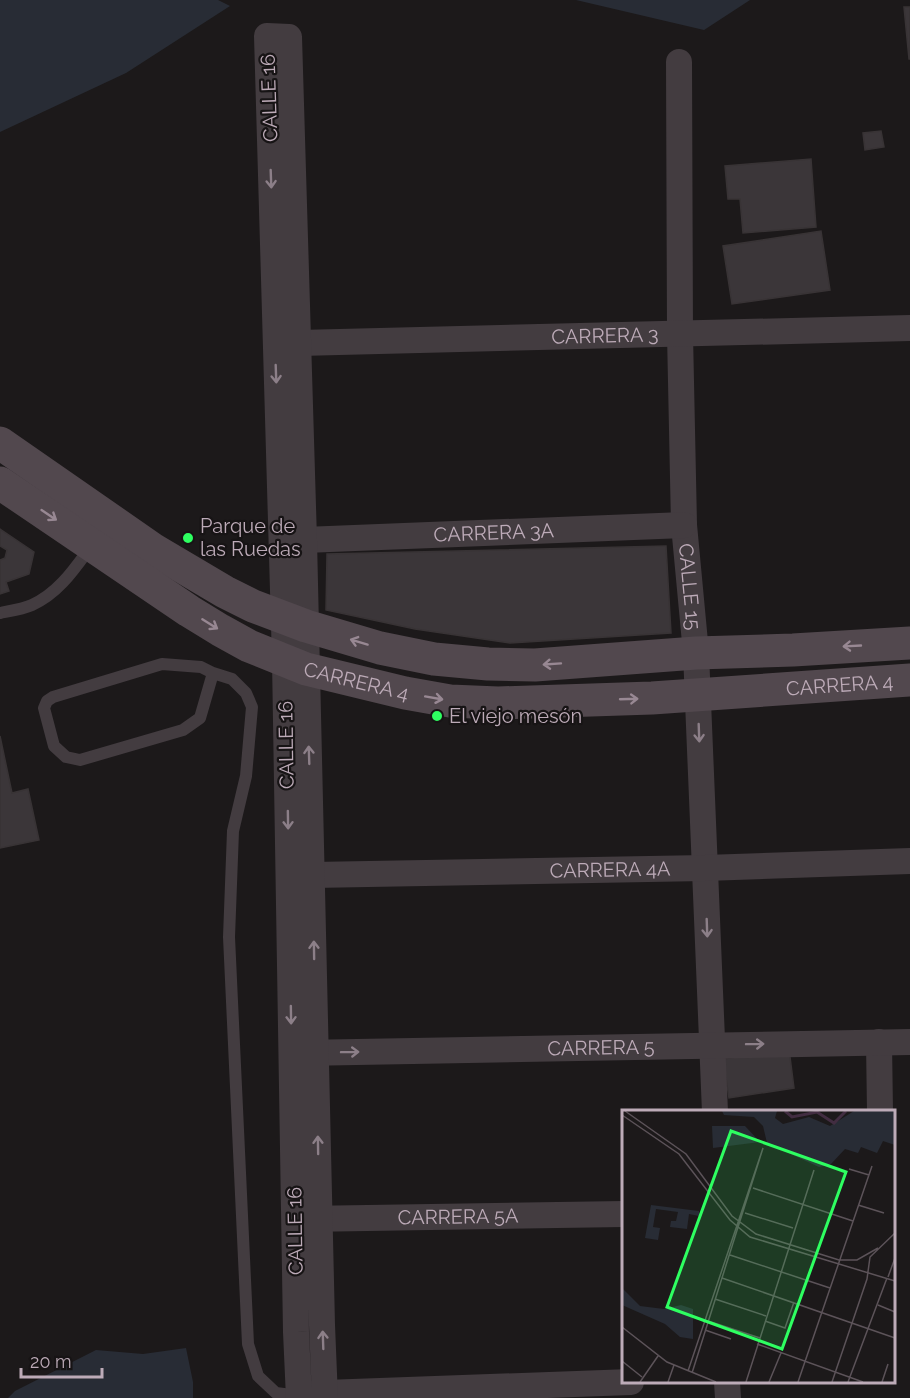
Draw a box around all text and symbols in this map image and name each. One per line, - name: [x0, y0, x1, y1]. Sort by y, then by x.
- street label: CALLE 16: [255, 53, 283, 143]
- one-way arrow: [266, 168, 277, 188]
- street label: CARRERA 3: [551, 322, 659, 349]
- one-way arrow: [271, 363, 282, 383]
- one-way arrow: [40, 509, 57, 522]
- place label: Parque de las Ruedas: [200, 514, 301, 561]
- street label: CARRERA 3A: [433, 518, 555, 547]
- marker: Parque de las Ruedas: [181, 531, 195, 545]
- street label: CALLE 15: [674, 542, 706, 631]
- one-way arrow: [202, 618, 218, 630]
- one-way arrow: [350, 636, 369, 647]
- one-way arrow: [842, 641, 862, 652]
- street label: CARRERA 4: [301, 657, 411, 706]
- one-way arrow: [543, 658, 563, 669]
- street label: CARRERA 4: [785, 669, 894, 701]
- one-way arrow: [424, 692, 443, 703]
- one-way arrow: [618, 693, 638, 705]
- street label: CALLE 16: [273, 701, 299, 789]
- place label: El viejo mesón: [449, 704, 582, 728]
- marker: El viejo mesón: [430, 709, 444, 723]
- one-way arrow: [694, 722, 705, 742]
- one-way arrow: [303, 745, 315, 765]
- one-way arrow: [282, 810, 293, 830]
- street label: CARRERA 4A: [549, 857, 671, 883]
- one-way arrow: [702, 917, 713, 937]
- one-way arrow: [308, 940, 320, 960]
- one-way arrow: [285, 1005, 297, 1025]
- street label: CARRERA 5: [547, 1035, 655, 1061]
- one-way arrow: [744, 1038, 764, 1050]
- one-way arrow: [340, 1046, 359, 1057]
- inset map: [622, 1110, 895, 1383]
- one-way arrow: [313, 1135, 324, 1155]
- street label: CALLE 16: [282, 1187, 308, 1275]
- street label: CARRERA 5A: [397, 1204, 519, 1230]
- one-way arrow: [317, 1330, 328, 1350]
- scale bar: [21, 1341, 102, 1379]
- text: 20 m: [30, 1351, 72, 1372]

